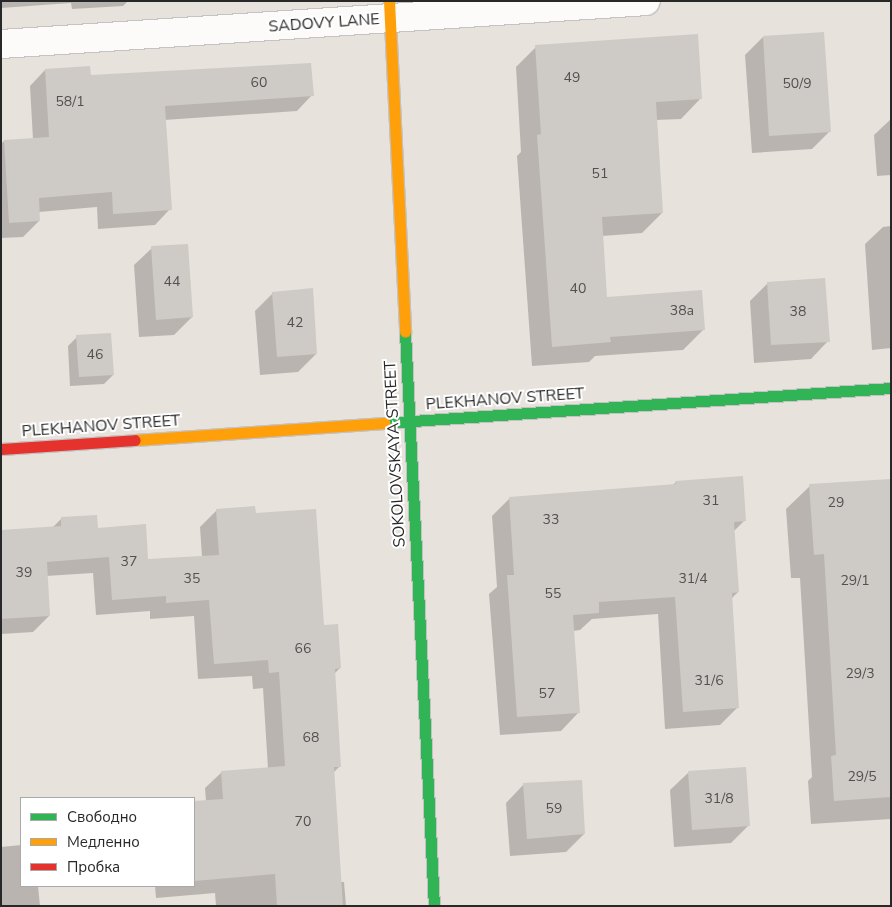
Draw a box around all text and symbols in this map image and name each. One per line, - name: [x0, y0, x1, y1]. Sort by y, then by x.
- street label: SADOVY LANE: [268, 10, 380, 36]
- house number: 49: [564, 70, 580, 86]
- house number: 60: [251, 75, 267, 91]
- house number: 50/9: [782, 76, 812, 92]
- house number: 58/1: [55, 94, 85, 110]
- house number: 51: [592, 166, 608, 182]
- house number: 44: [164, 274, 180, 290]
- house number: 40: [570, 281, 586, 297]
- house number: 38а: [670, 303, 694, 319]
- house number: 38: [790, 304, 806, 320]
- house number: 42: [287, 315, 303, 331]
- house number: 46: [87, 347, 103, 363]
- street label: SOKOLOVSKAYA STREET: [381, 360, 409, 548]
- street label: PLEKHANOV STREET: [425, 384, 585, 414]
- street label: PLEKHANOV STREET: [21, 411, 181, 441]
- house number: 31: [703, 493, 719, 509]
- house number: 29: [828, 495, 844, 511]
- house number: 33: [543, 512, 559, 528]
- house number: 37: [121, 554, 137, 570]
- house number: 39: [16, 565, 32, 581]
- house number: 35: [184, 571, 200, 587]
- house number: 31/4: [678, 571, 708, 587]
- house number: 29/1: [840, 573, 870, 589]
- house number: 55: [545, 586, 561, 602]
- house number: 66: [295, 641, 311, 657]
- house number: 29/3: [845, 666, 875, 682]
- house number: 31/6: [694, 673, 724, 689]
- house number: 57: [539, 686, 555, 702]
- house number: 68: [303, 730, 319, 746]
- house number: 29/5: [847, 769, 877, 785]
- house number: 31/8: [704, 791, 734, 807]
- legend: [20, 797, 195, 887]
- house number: 59: [546, 801, 562, 817]
- text: Свободно: [67, 807, 137, 827]
- house number: 70: [295, 814, 311, 830]
- text: Медленно: [67, 832, 140, 852]
- text: Пробка: [67, 857, 120, 877]

